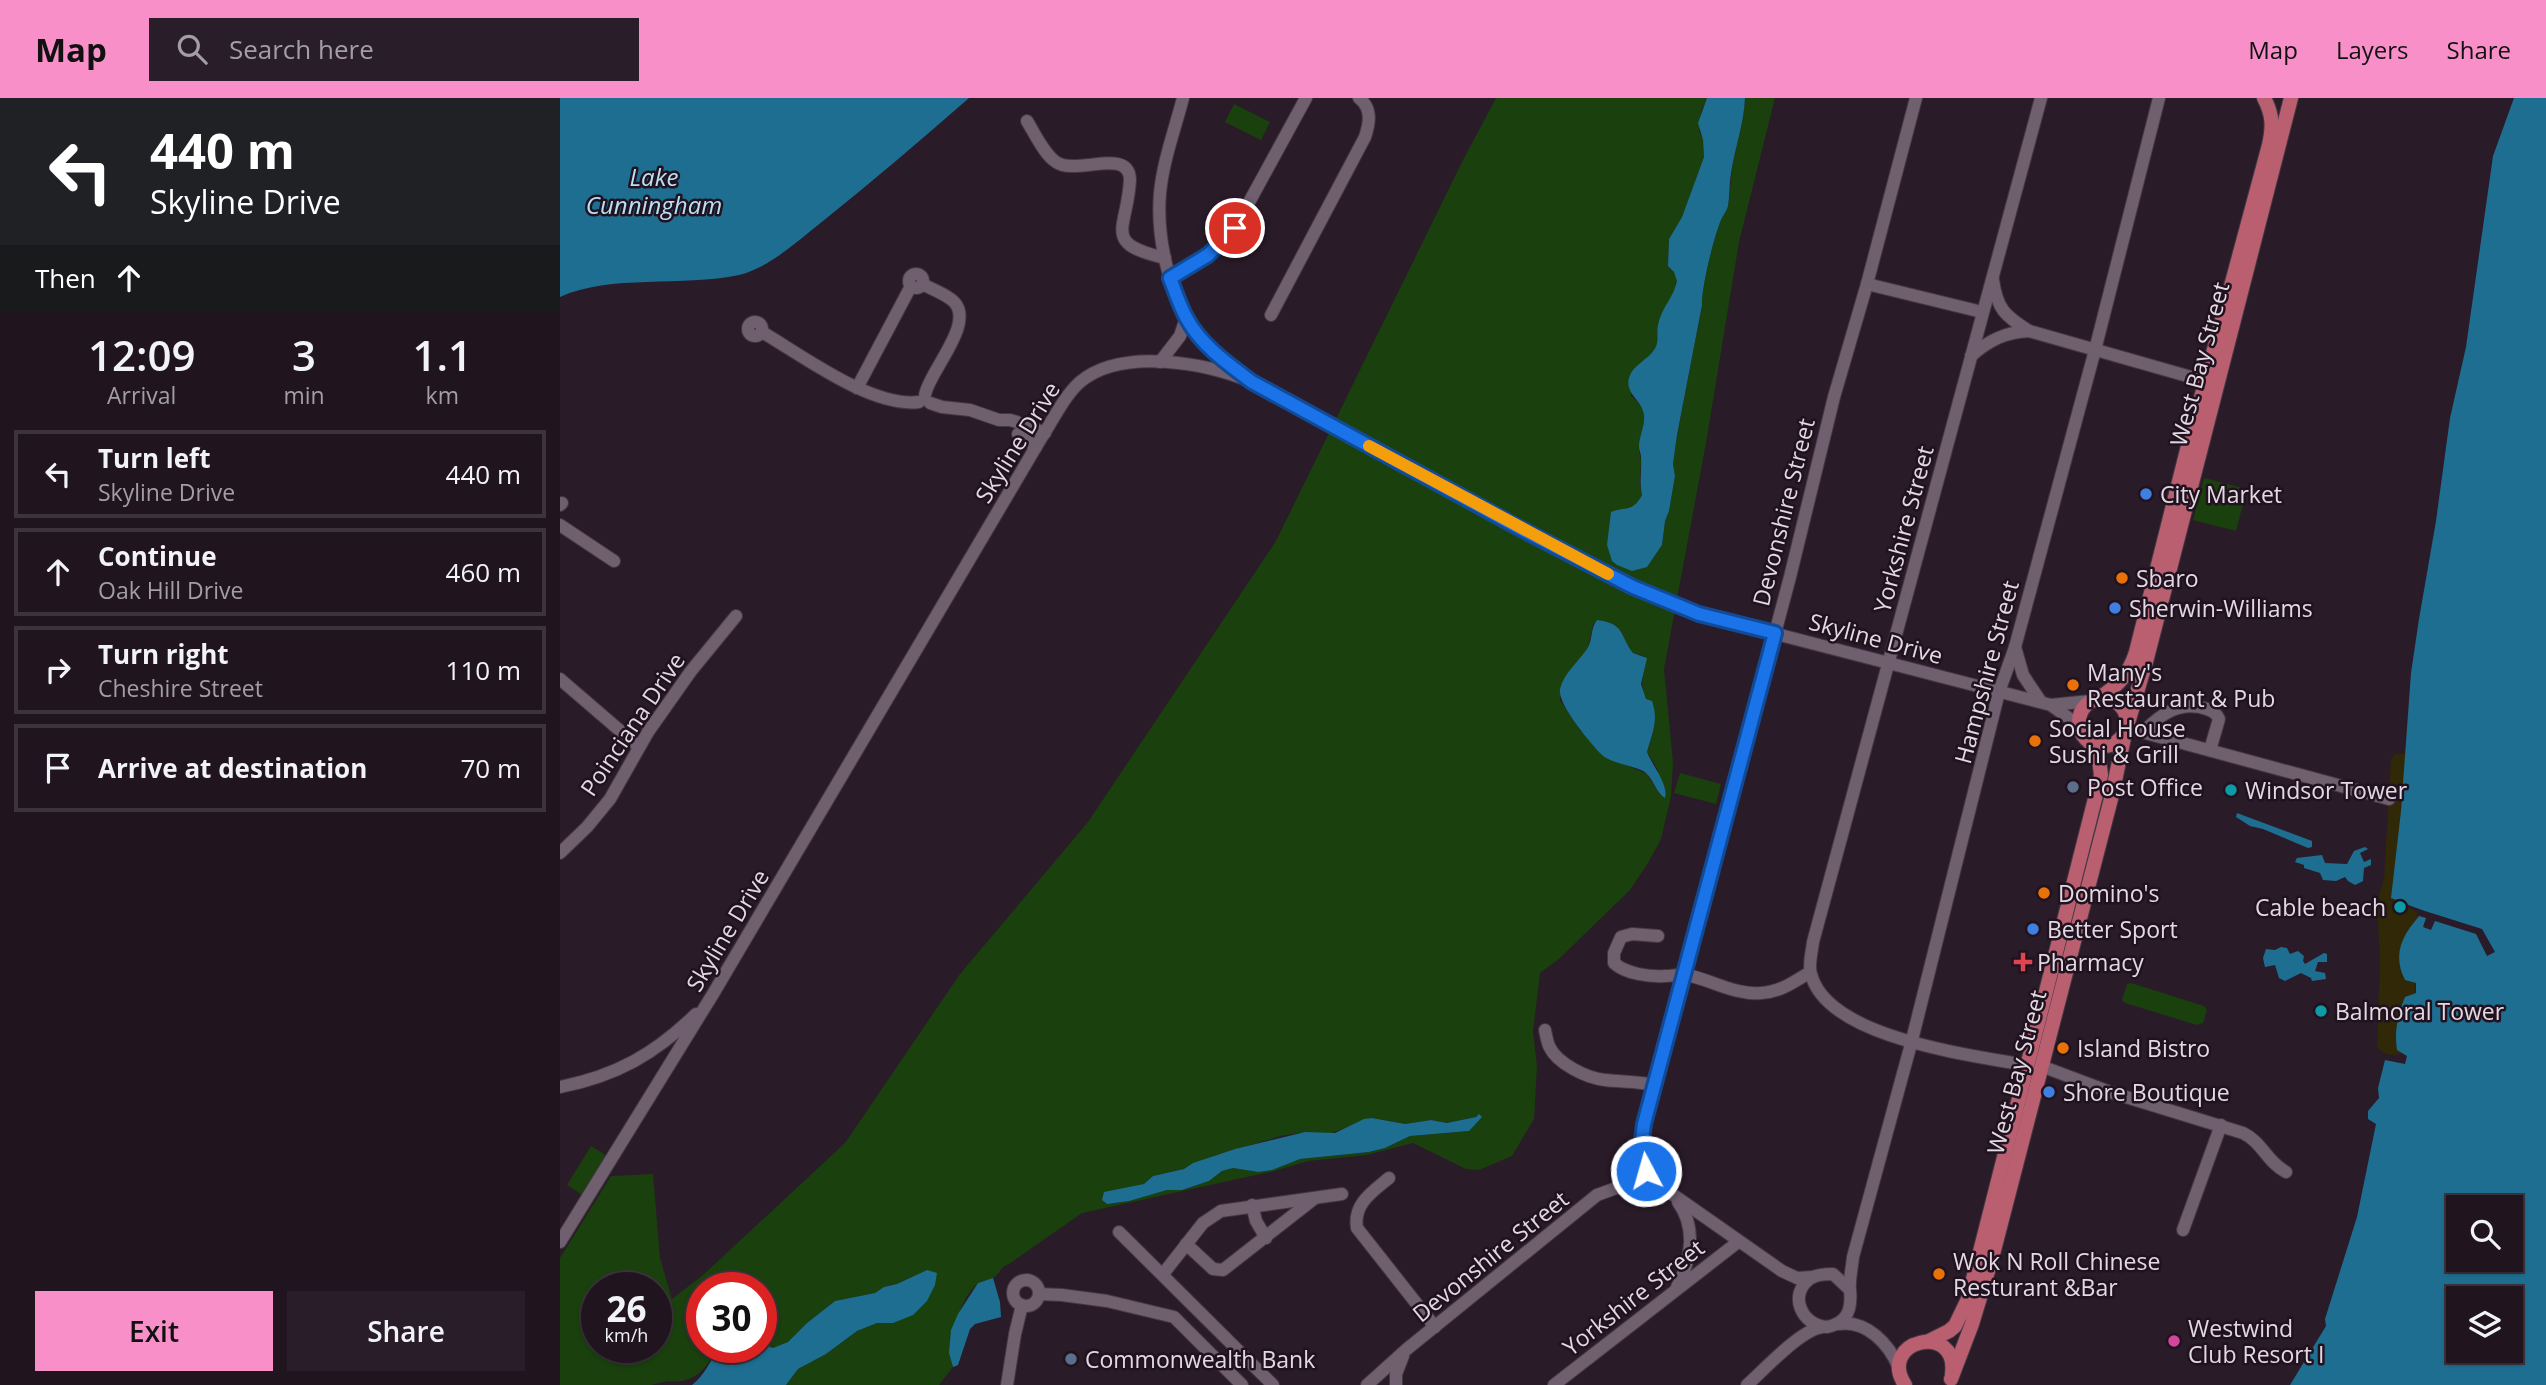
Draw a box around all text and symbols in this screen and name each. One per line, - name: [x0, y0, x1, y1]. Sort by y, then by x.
- search box: [149, 18, 639, 81]
- text: Map: [35, 27, 107, 72]
- icon: search: [173, 30, 211, 68]
- text: Search here: [229, 31, 374, 67]
- text: Map: [2248, 33, 2298, 66]
- text: Layers: [2336, 33, 2409, 66]
- text: Share: [2447, 33, 2511, 66]
- text: 440 m: [150, 117, 295, 183]
- icon: left: [35, 126, 126, 217]
- water label: Lake Cunningham: [586, 160, 722, 221]
- text: Skyline Drive: [150, 180, 341, 223]
- pin: [1205, 198, 1265, 258]
- icon: arrive: [1216, 209, 1254, 247]
- icon: ahead: [110, 259, 148, 297]
- text: Then: [35, 260, 96, 296]
- street label: West Bay Street: [2162, 278, 2236, 450]
- text: 12:09: [88, 326, 195, 383]
- text: 3: [292, 326, 316, 383]
- text: 1.1: [413, 326, 472, 383]
- street label: Skyline Drive: [967, 375, 1067, 509]
- text: Arrival: [107, 379, 176, 411]
- text: min: [283, 379, 325, 411]
- text: km: [426, 379, 459, 411]
- street label: Devonshire Street: [1744, 415, 1822, 609]
- text: Turn left: [98, 440, 210, 476]
- street label: Yorkshire Street: [1865, 442, 1941, 616]
- icon: left: [39, 455, 77, 493]
- text: 440 m: [446, 456, 521, 492]
- text: Skyline Drive: [98, 476, 235, 508]
- place label: City Market: [2160, 478, 2282, 510]
- marker: City Market: [2138, 486, 2154, 502]
- text: Continue: [98, 538, 217, 574]
- icon: ahead: [39, 553, 77, 591]
- text: 460 m: [446, 554, 521, 590]
- place label: Sbaro: [2136, 562, 2199, 594]
- marker: Sbaro: [2114, 570, 2130, 586]
- text: Oak Hill Drive: [98, 574, 243, 606]
- street label: Hampshire Street: [1946, 577, 2026, 767]
- place label: Sherwin-Williams: [2129, 592, 2313, 624]
- marker: Sherwin-Williams: [2107, 600, 2123, 616]
- street label: Skyline Drive: [1806, 605, 1946, 671]
- text: Turn right: [98, 636, 229, 672]
- street label: Poinciana Drive: [572, 646, 692, 802]
- icon: right: [39, 651, 77, 689]
- text: 110 m: [446, 652, 521, 688]
- place label: Many's Restaurant & Pub: [2087, 656, 2275, 714]
- text: Cheshire Street: [98, 672, 263, 704]
- marker: Many's Restaurant & Pub: [2065, 677, 2081, 693]
- place label: Social House Sushi & Grill: [2049, 712, 2186, 770]
- marker: Social House Sushi & Grill: [2027, 733, 2043, 749]
- icon: arrive: [39, 749, 77, 787]
- text: Arrive at destination: [98, 750, 367, 786]
- text: 70 m: [460, 750, 521, 786]
- place label: Post Office: [2087, 771, 2203, 803]
- place label: Windsor Tower: [2245, 774, 2408, 806]
- marker: Post Office: [2065, 779, 2081, 795]
- marker: Windsor Tower: [2223, 782, 2239, 798]
- street label: Skyline Drive: [678, 863, 776, 997]
- place label: Domino's: [2058, 877, 2160, 909]
- marker: Domino's: [2036, 885, 2052, 901]
- place label: Cable beach: [2255, 891, 2386, 923]
- marker: Cable beach: [2392, 899, 2408, 915]
- place label: Better Sport: [2047, 913, 2178, 945]
- marker: Better Sport: [2025, 921, 2041, 937]
- place label: Pharmacy: [2037, 946, 2144, 978]
- marker: Pharmacy: [2015, 954, 2031, 970]
- street label: West Bay Street: [1979, 986, 2053, 1158]
- place label: Balmoral Tower: [2335, 995, 2505, 1027]
- marker: Balmoral Tower: [2313, 1003, 2329, 1019]
- place label: Island Bistro: [2077, 1032, 2210, 1064]
- marker: Island Bistro: [2055, 1040, 2071, 1056]
- place label: Shore Boutique: [2063, 1076, 2230, 1108]
- marker: Shore Boutique: [2041, 1084, 2057, 1100]
- position arrow: [1609, 1134, 1683, 1208]
- street label: Devonshire Street: [1405, 1183, 1575, 1329]
- map controls: [2446, 1195, 2523, 1363]
- button: search: [2446, 1195, 2523, 1272]
- street label: Yorkshire Street: [1556, 1232, 1710, 1362]
- place label: Wok N Roll Chinese Resturant &Bar: [1953, 1245, 2160, 1303]
- marker: Wok N Roll Chinese Resturant &Bar: [1931, 1266, 1947, 1282]
- speed limit sign: 30: [686, 1272, 777, 1363]
- text: 26: [606, 1285, 647, 1332]
- button: layers: [2446, 1286, 2523, 1363]
- button: Exit: [35, 1291, 273, 1371]
- button: Share: [287, 1291, 525, 1371]
- place label: Westwind Club Resort I: [2188, 1312, 2324, 1370]
- text: km/h: [605, 1323, 648, 1347]
- marker: Westwind Club Resort I: [2166, 1333, 2182, 1349]
- place label: Commonwealth Bank: [1085, 1343, 1315, 1375]
- marker: Commonwealth Bank: [1063, 1351, 1079, 1367]

